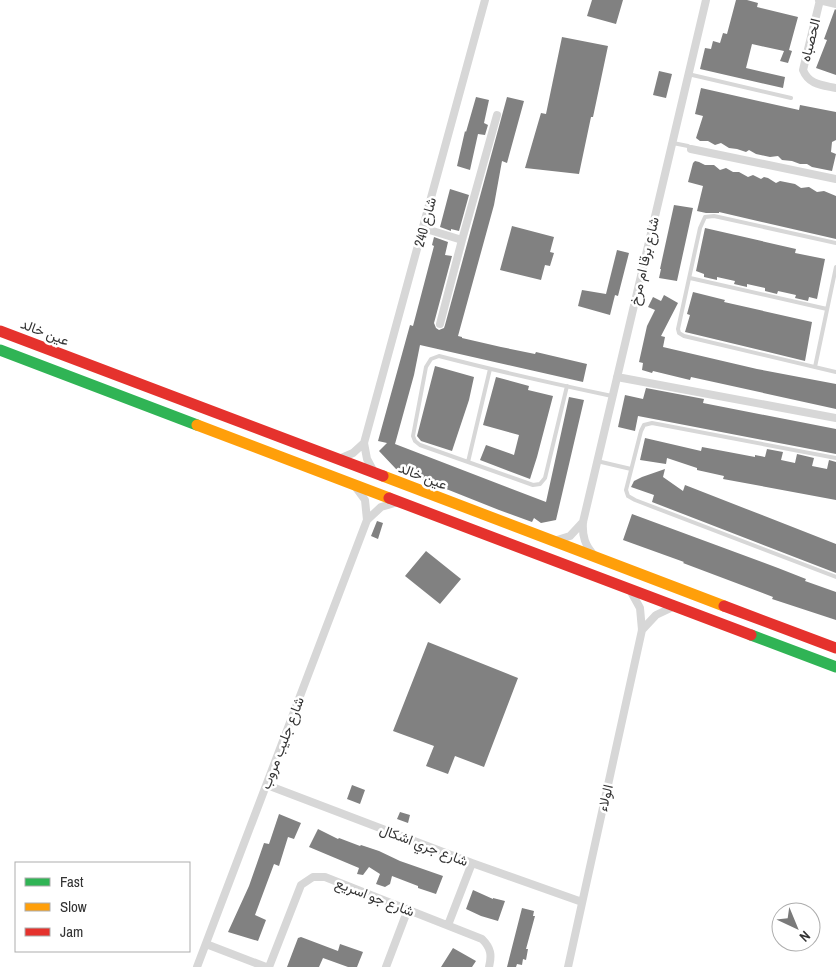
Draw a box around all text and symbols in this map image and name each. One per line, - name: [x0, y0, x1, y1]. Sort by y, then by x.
- street label: الحصباه: [796, 17, 824, 63]
- street label: شارع 240: [410, 195, 442, 249]
- street label: شارع برقا ام مرخ: [625, 215, 665, 307]
- street label: عين خالد: [18, 315, 72, 349]
- street label: عين خالد: [396, 459, 450, 493]
- street label: شارع جليب مروب: [256, 694, 310, 792]
- street label: الولاء: [593, 783, 617, 813]
- street label: شارع جري اشكال: [376, 820, 471, 873]
- legend: [15, 862, 190, 952]
- text: Fast: [60, 871, 84, 892]
- street label: شارع جو اسريع: [332, 874, 417, 922]
- text: Slow: [60, 896, 87, 917]
- north arrow: [771, 902, 821, 952]
- text: Jam: [60, 921, 83, 942]
- text: N: [796, 927, 814, 946]

